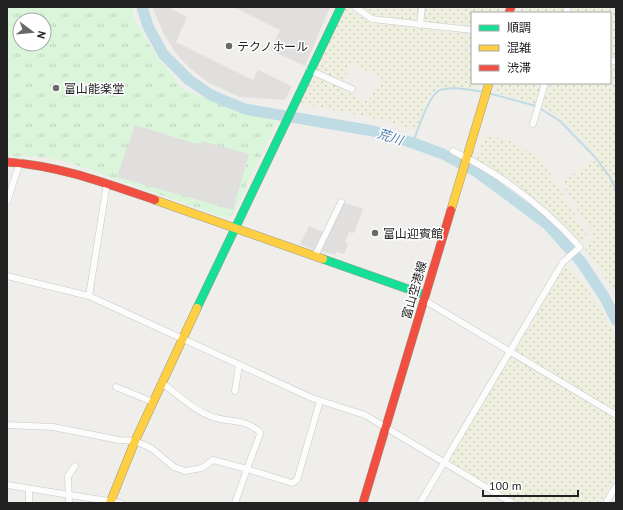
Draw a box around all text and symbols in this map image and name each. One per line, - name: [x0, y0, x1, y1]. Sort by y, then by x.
- north arrow: [12, 12, 52, 52]
- legend: [471, 12, 611, 84]
- text: 順調: [507, 20, 531, 35]
- text: N: [34, 29, 49, 40]
- place label: テクノホール: [237, 39, 308, 54]
- text: 混雑: [507, 40, 531, 55]
- marker: テクノホール: [224, 41, 234, 51]
- text: 渋滞: [507, 60, 531, 75]
- place label: 富山能楽堂: [64, 81, 124, 96]
- marker: 富山能楽堂: [51, 83, 61, 93]
- water label: 荒川: [375, 125, 407, 150]
- place label: 富山迎賓館: [383, 226, 443, 241]
- marker: 富山迎賓館: [370, 228, 380, 238]
- street label: 富山空港線: [399, 259, 429, 321]
- scale bar: [483, 472, 578, 498]
- text: 100 m: [489, 478, 522, 493]

